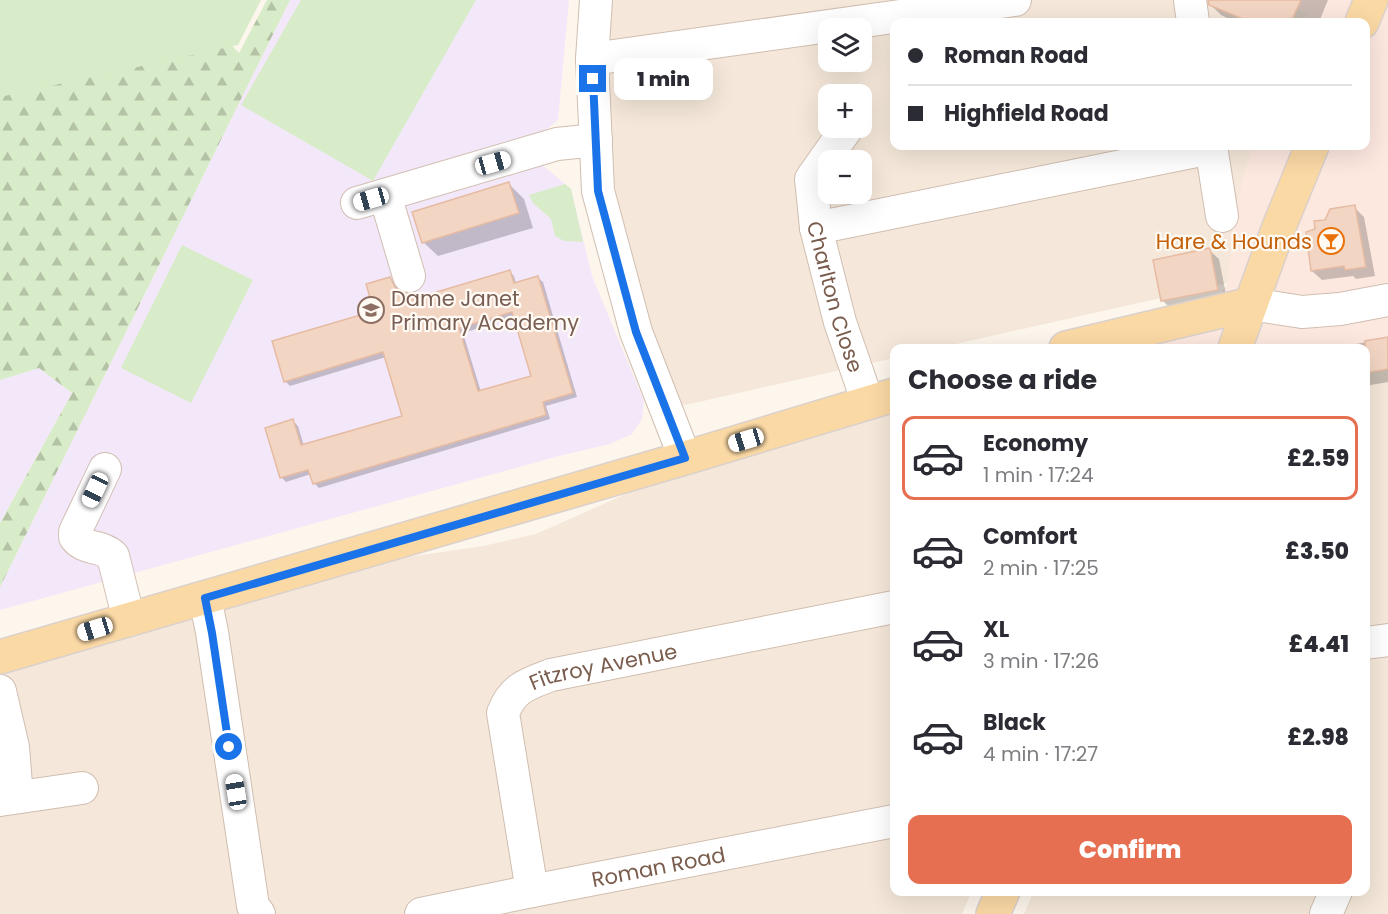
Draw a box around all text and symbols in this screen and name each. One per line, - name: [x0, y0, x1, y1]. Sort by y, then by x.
- map controls: [818, 18, 872, 204]
- button: layers: [818, 18, 872, 72]
- text: Roman Road: [944, 40, 1088, 71]
- callout: 1 min: [614, 58, 713, 100]
- route end: [579, 65, 606, 92]
- text: 1 min: [637, 65, 690, 93]
- button: +: [818, 84, 872, 138]
- text: Highfield Road: [944, 98, 1109, 129]
- car: [473, 149, 513, 177]
- button: −: [818, 150, 872, 204]
- car: [351, 185, 391, 213]
- street label: Charlton Close: [800, 218, 871, 376]
- bar icon: Hare & Hounds: [1316, 226, 1346, 256]
- place label: Hare & Hounds: [1156, 227, 1312, 256]
- place label: Dame Janet Primary Academy: [391, 284, 579, 337]
- school or university icon: Dame Janet Primary Academy: [356, 295, 386, 325]
- text: Choose a ride: [908, 361, 1097, 398]
- car: [726, 426, 766, 454]
- text: Economy: [983, 428, 1088, 459]
- icon: car: [911, 431, 965, 485]
- text: £2.59: [1287, 443, 1349, 474]
- text: 1 min · 17:24: [983, 461, 1094, 489]
- car: [79, 470, 111, 510]
- text: Comfort: [983, 521, 1077, 552]
- icon: car: [911, 524, 965, 578]
- text: £3.50: [1285, 536, 1349, 567]
- text: 2 min · 17:25: [983, 554, 1099, 582]
- text: XL: [983, 614, 1009, 645]
- car: [75, 615, 115, 643]
- icon: car: [911, 617, 965, 671]
- text: £4.41: [1289, 629, 1349, 660]
- street label: Fitzroy Avenue: [525, 636, 679, 697]
- text: 3 min · 17:26: [983, 647, 1099, 675]
- text: Black: [983, 707, 1046, 738]
- icon: car: [911, 710, 965, 764]
- text: £2.98: [1287, 722, 1349, 753]
- route start: [215, 733, 242, 760]
- text: 4 min · 17:27: [983, 740, 1098, 768]
- car: [224, 773, 248, 811]
- button: Confirm: [908, 815, 1352, 884]
- street label: Roman Road: [589, 839, 728, 894]

